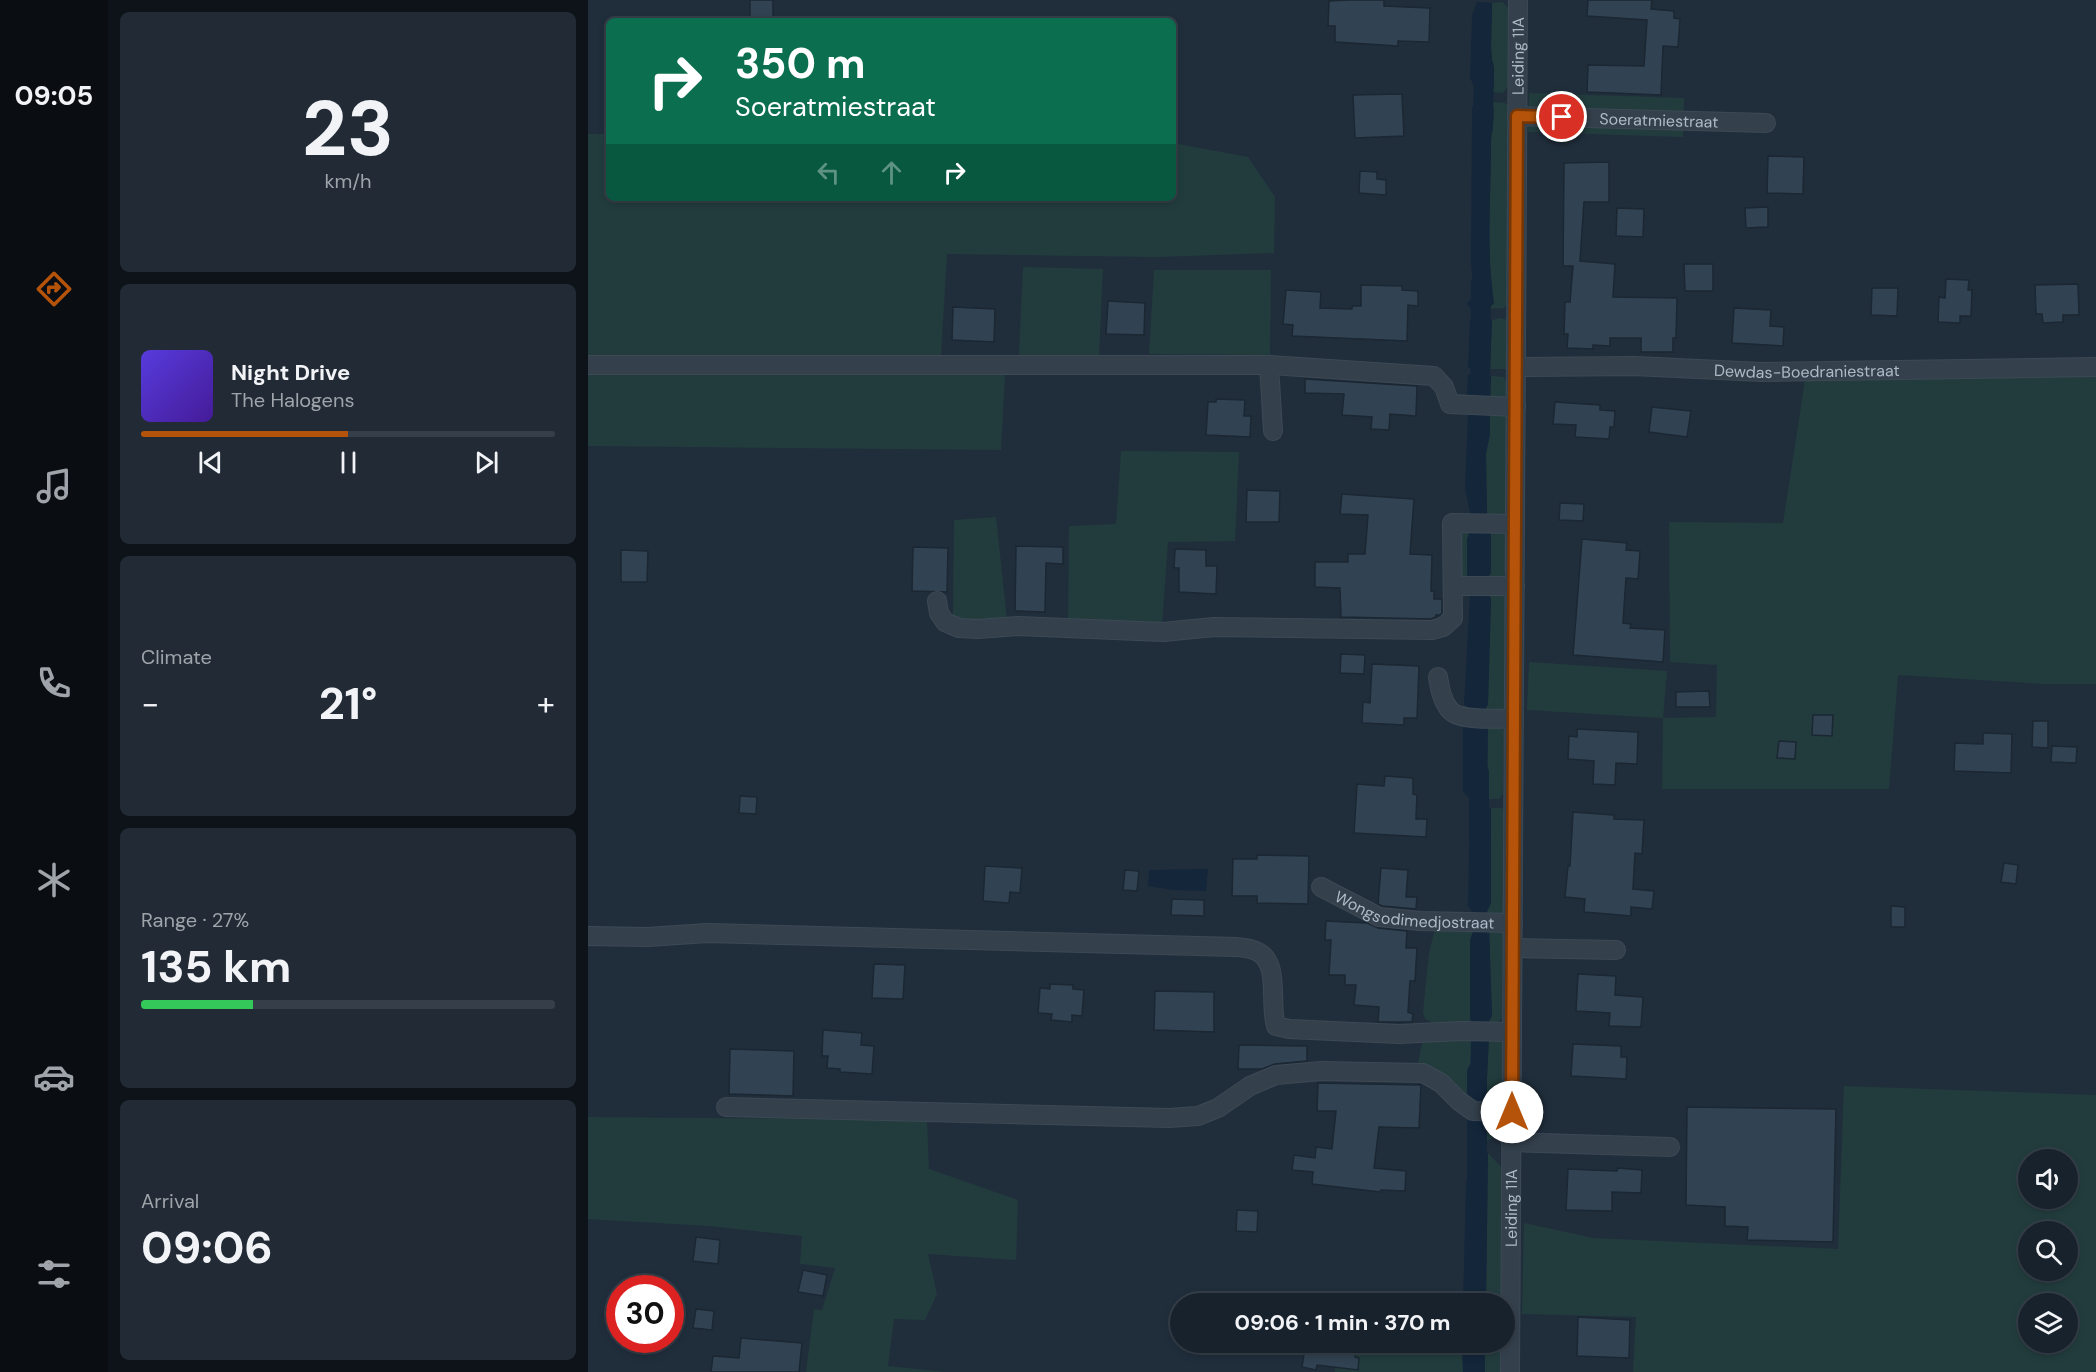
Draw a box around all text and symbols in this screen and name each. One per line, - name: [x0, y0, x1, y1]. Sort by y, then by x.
- street label: Leiding 11A: [1507, 17, 1529, 95]
- text: 350 m: [735, 36, 865, 91]
- icon: right: [636, 42, 714, 120]
- text: 09:05: [15, 78, 93, 113]
- text: 23: [302, 78, 394, 179]
- text: Soeratmiestraat: [735, 89, 936, 124]
- pin: [1536, 91, 1587, 142]
- icon: arrive: [1545, 100, 1578, 133]
- street label: Soeratmiestraat: [1599, 108, 1719, 133]
- icon: left: [812, 156, 845, 189]
- icon: ahead: [875, 156, 908, 189]
- icon: right: [938, 156, 971, 189]
- text: km/h: [324, 168, 372, 194]
- icon: directions: [33, 268, 75, 310]
- text: Night Drive: [231, 358, 350, 387]
- street label: Dewdas-Boedraniestraat: [1714, 360, 1900, 383]
- text: The Halogens: [231, 387, 354, 413]
- icon: previous: [194, 446, 227, 479]
- icon: pause: [332, 446, 365, 479]
- icon: next: [470, 446, 503, 479]
- icon: music: [33, 465, 75, 507]
- text: Climate: [141, 644, 212, 670]
- icon: phone: [33, 662, 75, 704]
- text: 21°: [319, 674, 377, 733]
- text: −: [141, 682, 159, 725]
- text: +: [537, 682, 555, 725]
- icon: climate: [33, 859, 75, 901]
- street label: Wongsodimedjostraat: [1331, 886, 1495, 934]
- text: Range · 27%: [141, 907, 249, 933]
- text: 135 km: [141, 937, 291, 996]
- icon: car: [33, 1056, 75, 1098]
- position arrow: [1480, 1080, 1544, 1144]
- map controls: [2018, 1149, 2078, 1353]
- button: sound: [2018, 1149, 2078, 1209]
- street label: Leiding 11A: [1501, 1169, 1522, 1247]
- text: Arrival: [141, 1188, 199, 1214]
- text: 09:06: [141, 1218, 273, 1277]
- button: search: [2018, 1221, 2078, 1281]
- icon: filters: [33, 1253, 75, 1295]
- speed limit sign: 30: [606, 1275, 684, 1353]
- button: layers: [2018, 1293, 2078, 1353]
- text: 09:06 · 1 min · 370 m: [1235, 1308, 1450, 1337]

